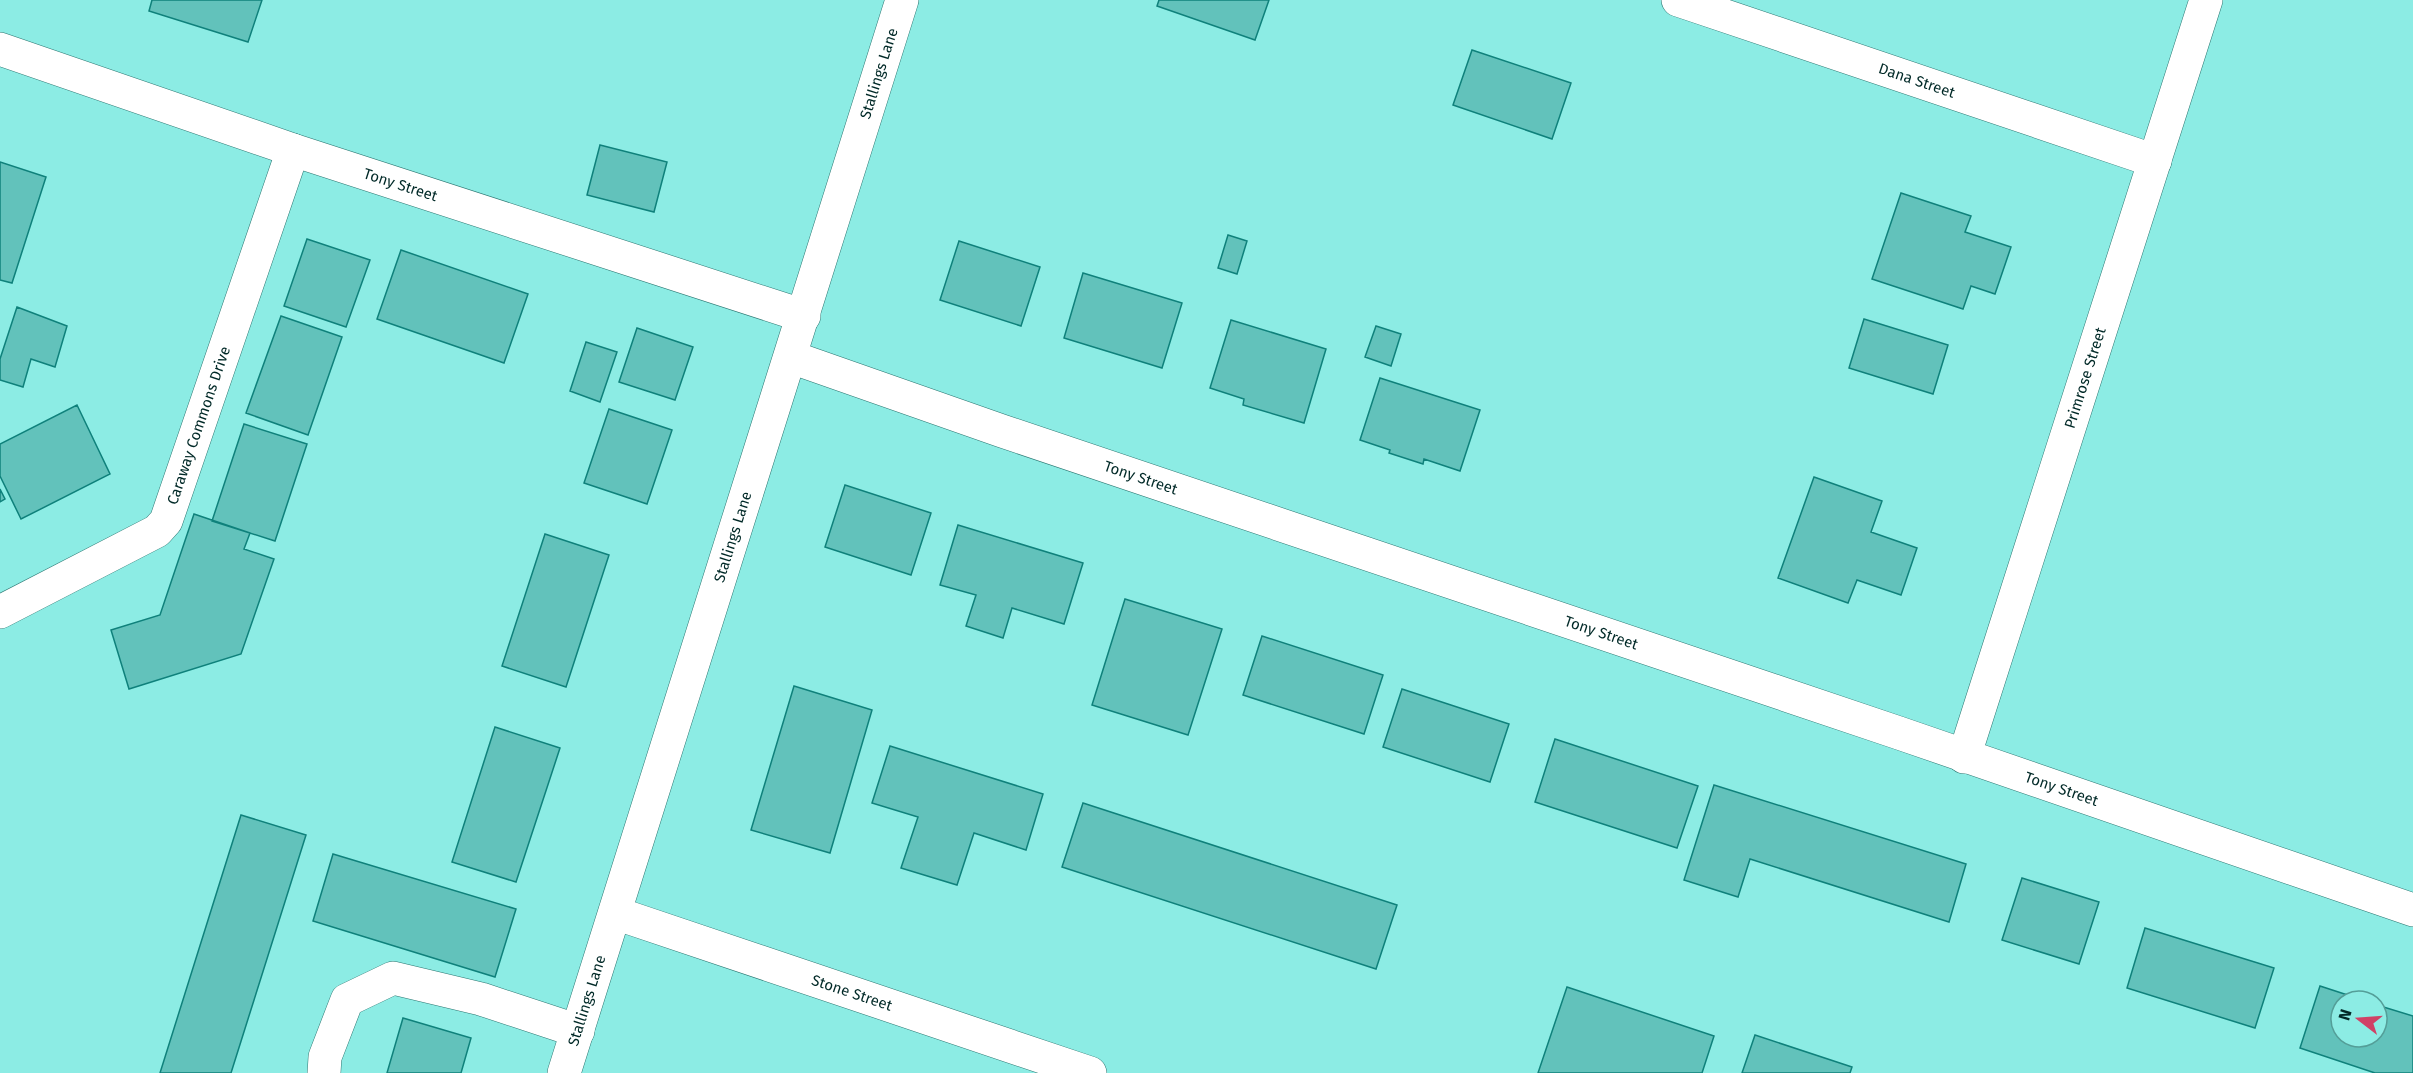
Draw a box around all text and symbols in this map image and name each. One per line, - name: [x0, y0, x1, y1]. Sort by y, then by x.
- street label: Stallings Lane: [856, 26, 902, 121]
- street label: Dana Street: [1876, 59, 1958, 102]
- street label: Tony Street: [361, 165, 440, 205]
- street label: Primrose Street: [2061, 324, 2110, 431]
- street label: Caraway Commons Drive: [163, 344, 234, 507]
- street label: Tony Street: [1102, 457, 1180, 499]
- street label: Stallings Lane: [710, 489, 756, 585]
- street label: Tony Street: [1562, 612, 1641, 654]
- street label: Tony Street: [2022, 768, 2101, 810]
- street label: Stallings Lane: [564, 953, 610, 1048]
- street label: Stone Street: [809, 971, 895, 1015]
- north arrow: [2329, 989, 2389, 1049]
- text: N: [2334, 1007, 2356, 1023]

